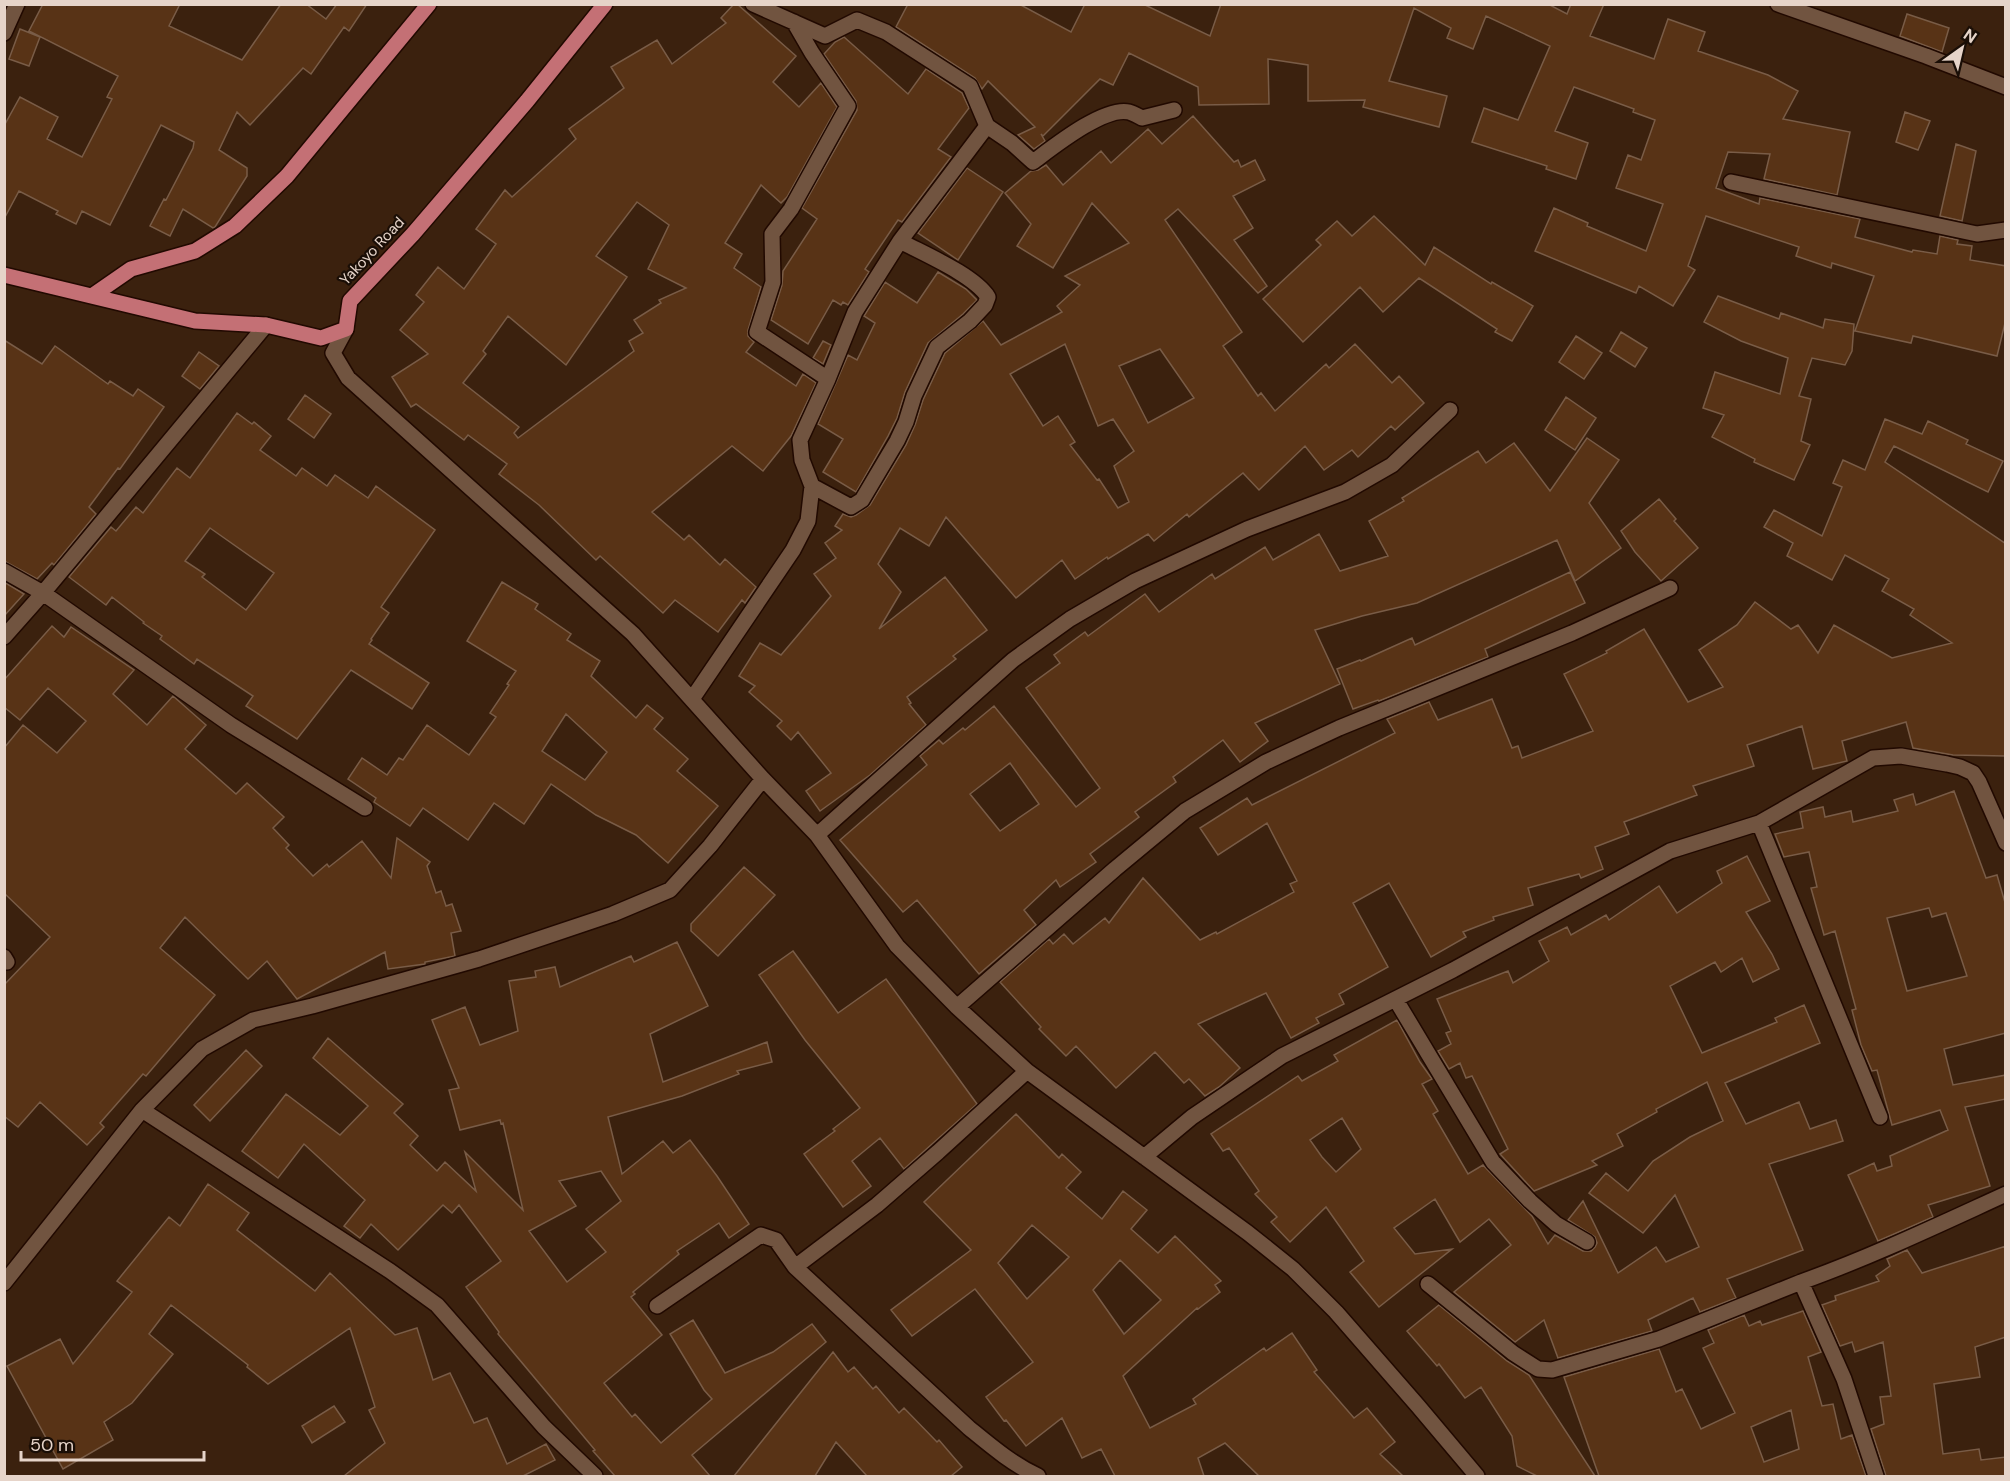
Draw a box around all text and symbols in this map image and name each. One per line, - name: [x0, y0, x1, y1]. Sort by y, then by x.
- north arrow: [1932, 18, 1992, 78]
- text: N: [1959, 24, 1981, 48]
- street label: Yakoyo Road: [335, 213, 409, 289]
- scale bar: [21, 1424, 204, 1462]
- text: 50 m: [30, 1433, 74, 1457]

